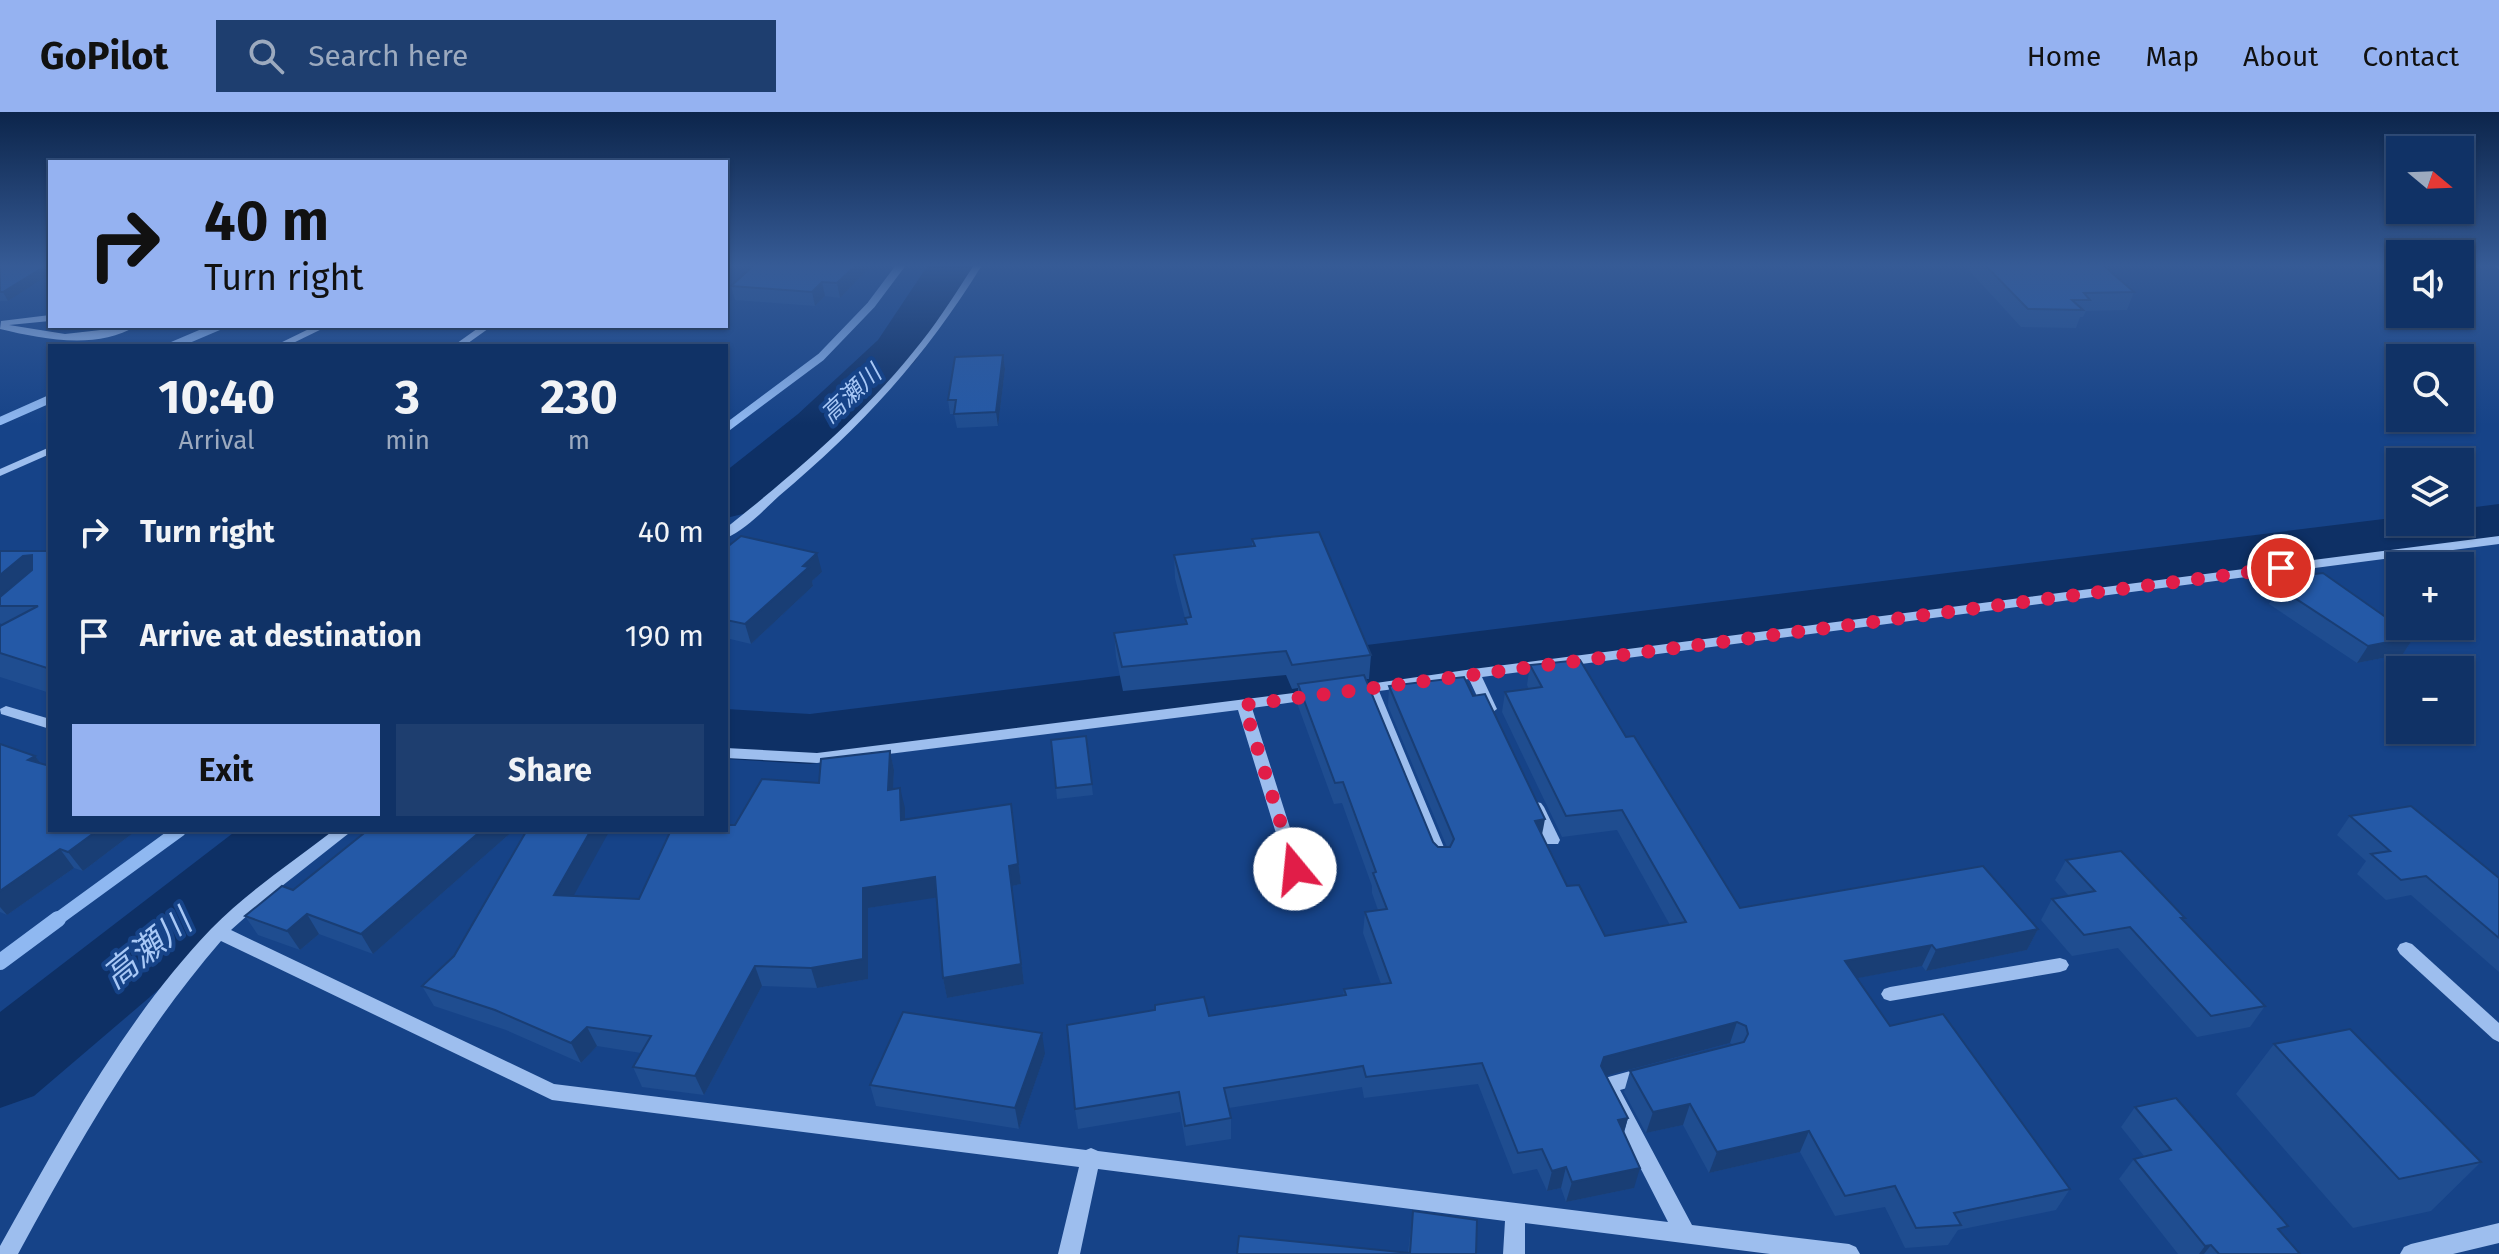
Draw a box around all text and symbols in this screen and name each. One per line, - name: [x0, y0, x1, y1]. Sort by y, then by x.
- search box: [216, 20, 776, 92]
- text: GoPilot: [40, 33, 168, 79]
- icon: search: [244, 34, 288, 78]
- text: Search here: [308, 38, 468, 74]
- text: Home: [2027, 40, 2101, 73]
- text: Map: [2145, 40, 2199, 73]
- text: About: [2243, 40, 2318, 73]
- text: Contact: [2362, 40, 2459, 73]
- north arrow: [2386, 136, 2474, 224]
- map controls: [2386, 136, 2474, 744]
- text: 40 m: [204, 188, 329, 255]
- icon: right: [72, 192, 176, 296]
- button: sound: [2386, 240, 2474, 328]
- text: Turn right: [204, 256, 364, 300]
- button: search: [2386, 344, 2474, 432]
- water label: 高瀬川: [815, 357, 889, 429]
- text: 10:40: [158, 368, 275, 426]
- text: 3: [395, 368, 420, 426]
- text: 230: [540, 368, 618, 426]
- text: Arrival: [178, 425, 255, 456]
- text: min: [385, 425, 430, 456]
- text: m: [568, 425, 590, 456]
- button: layers: [2386, 448, 2474, 536]
- icon: right: [72, 510, 116, 554]
- text: Turn right: [140, 514, 275, 550]
- text: 40 m: [638, 514, 704, 550]
- pin: [2247, 534, 2315, 602]
- icon: arrive: [2259, 546, 2303, 590]
- button: +: [2386, 552, 2474, 640]
- icon: arrive: [72, 614, 116, 658]
- text: Arrive at destination: [140, 618, 422, 654]
- text: 190 m: [625, 618, 704, 654]
- button: −: [2386, 656, 2474, 744]
- button: Exit: [72, 724, 380, 816]
- button: Share: [396, 724, 704, 816]
- position arrow: [1253, 827, 1337, 911]
- water label: 高瀬川: [94, 899, 202, 997]

